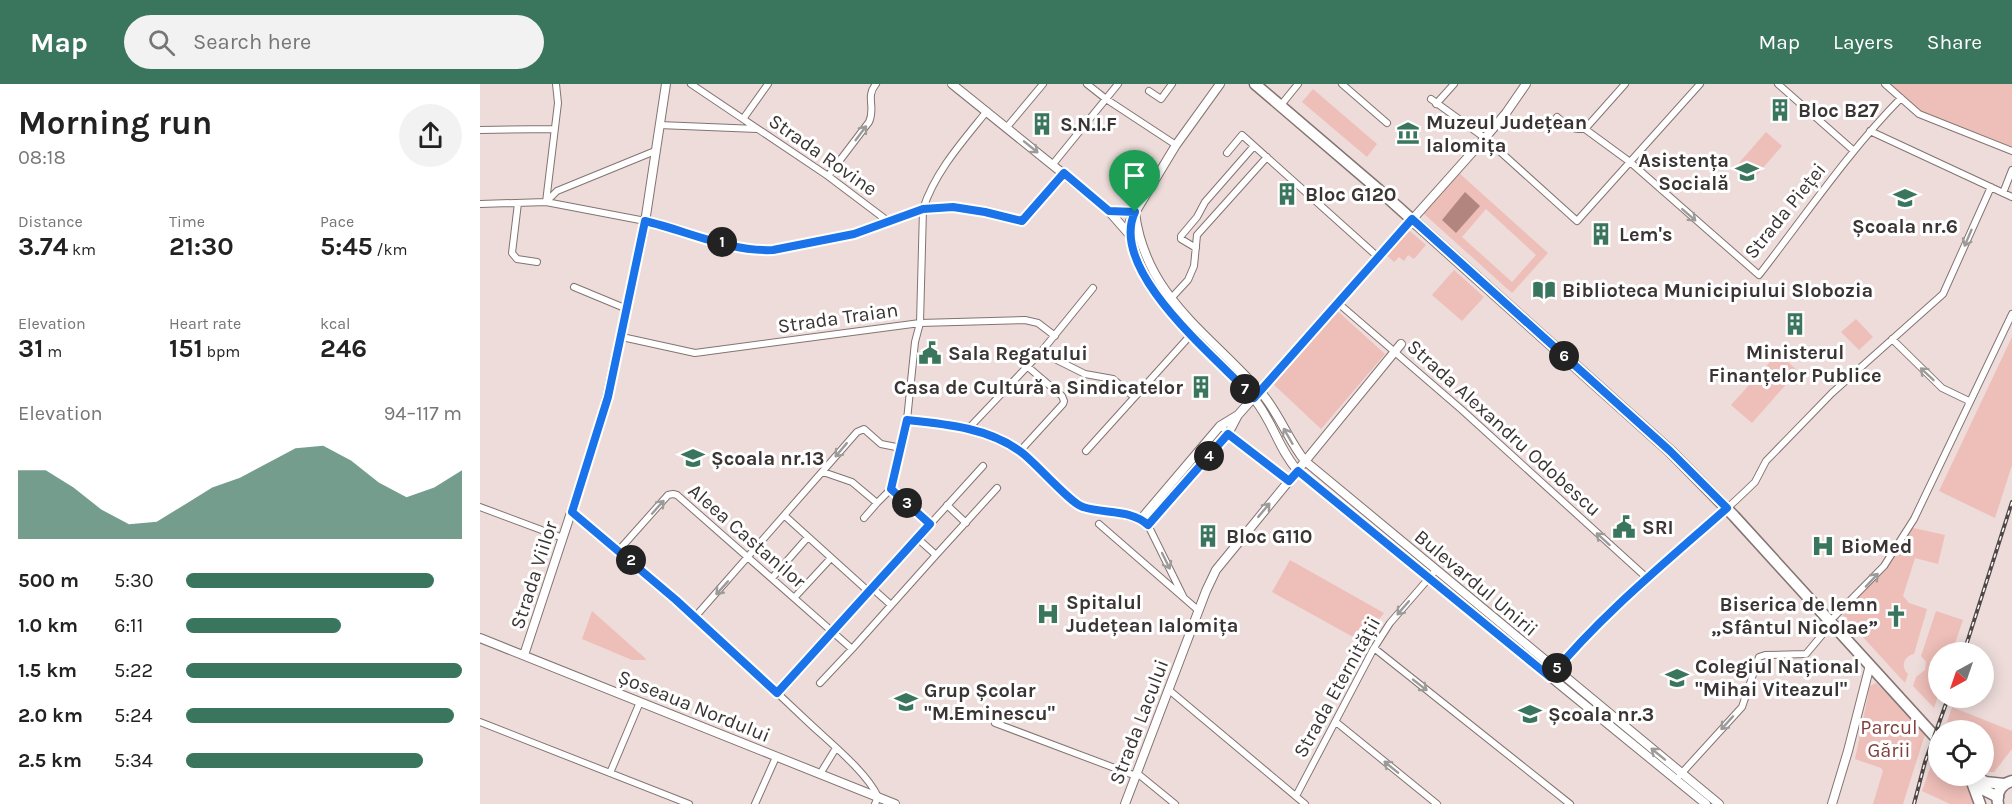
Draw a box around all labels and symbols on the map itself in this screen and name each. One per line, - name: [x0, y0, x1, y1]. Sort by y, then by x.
- building icon: Bloc B27: [1767, 97, 1793, 123]
- place label: Bloc B27: [1798, 99, 1879, 122]
- street label: Strada Rovine: [764, 109, 882, 201]
- building icon: S.N.I.F: [1029, 111, 1055, 137]
- place label: Muzeul Județean Ialomița: [1426, 111, 1587, 157]
- place label: S.N.I.F: [1060, 113, 1117, 136]
- museum icon: Muzeul Județean Ialomița: [1395, 120, 1421, 146]
- one-way arrow: [854, 125, 867, 141]
- one-way arrow: [1023, 140, 1039, 153]
- place label: Asistența Socială: [1638, 149, 1729, 195]
- pin: [1109, 150, 1160, 212]
- street label: Strada Pieței: [1739, 158, 1831, 264]
- school or university icon: Asistența Socială: [1734, 159, 1760, 185]
- building icon: Bloc G120: [1274, 181, 1300, 207]
- place label: Bloc G120: [1305, 183, 1396, 206]
- school or university icon: Școala nr.6: [1892, 185, 1918, 211]
- one-way arrow: [1681, 208, 1696, 222]
- place label: Școala nr.6: [1852, 215, 1958, 238]
- building icon: Lem's: [1588, 221, 1614, 247]
- place label: Lem's: [1619, 223, 1673, 246]
- pin: 1: [707, 227, 737, 257]
- one-way arrow: [1962, 229, 1973, 247]
- library icon: Biblioteca Municipiului Slobozia: [1531, 277, 1557, 303]
- place label: Biblioteca Municipiului Slobozia: [1562, 279, 1873, 302]
- street label: Strada Traian: [776, 298, 900, 338]
- building icon: Ministerul Finanțelor Publice: [1782, 311, 1808, 337]
- street label: Strada Alexandru Odobescu: [1402, 335, 1606, 521]
- public building icon: Sala Regatului: [917, 340, 943, 366]
- pin: 6: [1549, 341, 1579, 371]
- place label: Ministerul Finanțelor Publice: [1708, 341, 1882, 387]
- place label: Sala Regatului: [948, 342, 1088, 365]
- one-way arrow: [1920, 367, 1935, 381]
- building icon: Casa de Cultură a Sindicatelor: [1188, 374, 1214, 400]
- pin: 7: [1230, 374, 1260, 404]
- place label: Casa de Cultură a Sindicatelor: [894, 376, 1183, 399]
- one-way arrow: [1282, 428, 1294, 445]
- pin: 4: [1194, 441, 1224, 471]
- one-way arrow: [834, 442, 848, 457]
- school or university icon: Școala nr.13: [680, 445, 706, 471]
- place label: Școala nr.13: [711, 447, 824, 470]
- street label: Aleea Castanilor: [684, 479, 811, 594]
- pin: 3: [892, 488, 922, 518]
- one-way arrow: [651, 500, 665, 515]
- one-way arrow: [1257, 503, 1271, 518]
- public building icon: SRI: [1611, 514, 1637, 540]
- place label: SRI: [1642, 516, 1674, 539]
- street label: Strada Viilor: [506, 517, 563, 632]
- building icon: Bloc G110: [1195, 523, 1221, 549]
- place label: Bloc G110: [1226, 525, 1312, 548]
- street label: Bulevardul Unirii: [1410, 525, 1542, 641]
- one-way arrow: [1596, 532, 1611, 546]
- hospital icon: BioMed: [1810, 533, 1836, 559]
- place label: BioMed: [1841, 535, 1912, 558]
- pin: 2: [616, 545, 646, 575]
- one-way arrow: [1161, 552, 1172, 570]
- one-way arrow: [1865, 572, 1879, 587]
- one-way arrow: [715, 580, 729, 595]
- place label: Spitalul Județean Ialomița: [1066, 591, 1238, 637]
- place label: Biserica de lemn „Sfântul Nicolae”: [1711, 593, 1878, 639]
- one-way arrow: [1396, 600, 1410, 615]
- hospital icon: Spitalul Județean Ialomița: [1035, 601, 1061, 627]
- church icon: Biserica de lemn „Sfântul Nicolae”: [1883, 603, 1909, 629]
- street label: Strada Eternității: [1289, 612, 1385, 762]
- north arrow: [1928, 642, 1994, 708]
- pin: 5: [1542, 653, 1572, 683]
- place label: Colegiul Național "Mihai Viteazul": [1695, 655, 1860, 701]
- street label: Strada Lacului: [1105, 656, 1173, 788]
- street label: Șoseaua Nordului: [615, 665, 773, 747]
- school or university icon: Colegiul Național "Mihai Viteazul": [1664, 665, 1690, 691]
- one-way arrow: [1412, 678, 1428, 691]
- place label: Grup Școlar "M.Eminescu": [924, 679, 1055, 725]
- school or university icon: Grup Școlar "M.Eminescu": [893, 689, 919, 715]
- school or university icon: Școala nr.3: [1517, 701, 1543, 727]
- place label: Școala nr.3: [1548, 703, 1654, 726]
- one-way arrow: [1720, 716, 1734, 731]
- park label: Parcul Gării: [1860, 716, 1918, 762]
- one-way arrow: [1650, 747, 1666, 760]
- one-way arrow: [1384, 761, 1400, 774]

